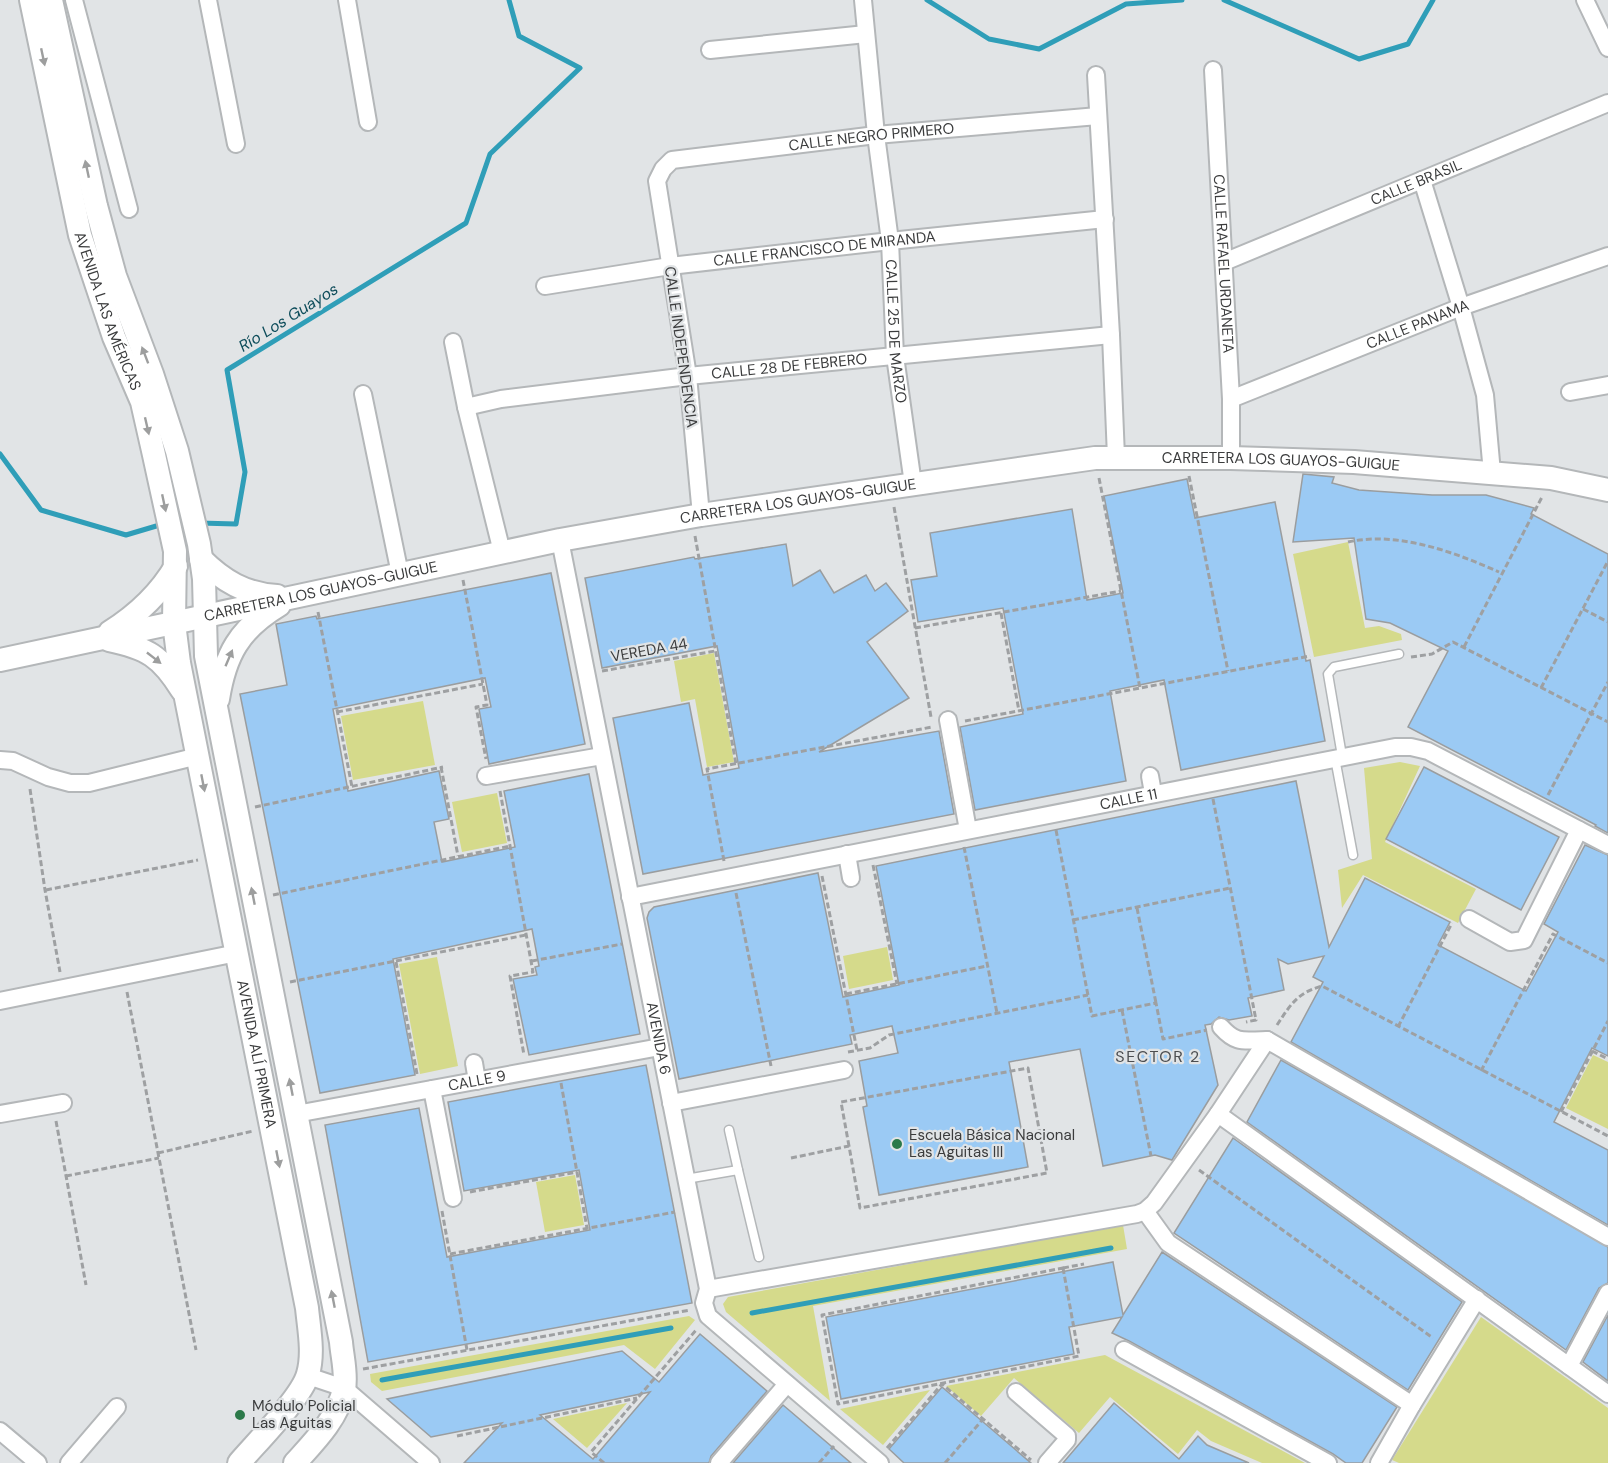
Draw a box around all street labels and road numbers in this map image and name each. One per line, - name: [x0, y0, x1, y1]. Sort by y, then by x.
- street label: CALLE NEGRO PRIMERO: [788, 118, 955, 156]
- street label: CALLE BRASIL: [1368, 155, 1465, 210]
- street label: CALLE RAFAEL URDANETA: [1209, 174, 1238, 354]
- street label: CALLE FRANCISCO DE MIRANDA: [712, 226, 936, 271]
- street label: AVENIDA LAS AMÉRICAS: [70, 229, 146, 394]
- street label: CALLE 25 DE MARZO: [881, 259, 912, 404]
- street label: CALLE INDEPENDENCIA: [660, 265, 702, 429]
- street label: CALLE PANAMA: [1363, 295, 1472, 354]
- street label: CALLE 28 DE FEBRERO: [710, 349, 868, 384]
- street label: CARRETERA LOS GUAYOS-GUIGUE: [1162, 448, 1401, 476]
- street label: CARRETERA LOS GUAYOS-GUIGUE: [678, 474, 917, 529]
- street label: CARRETERA LOS GUAYOS-GUIGUE: [202, 557, 439, 626]
- street label: VEREDA 44: [609, 633, 689, 667]
- street label: CALLE 11: [1098, 784, 1159, 815]
- street label: AVENIDA ALÍ PRIMERA: [232, 978, 281, 1130]
- street label: AVENIDA 6: [642, 1000, 675, 1077]
- street label: CALLE 9: [447, 1066, 507, 1096]

